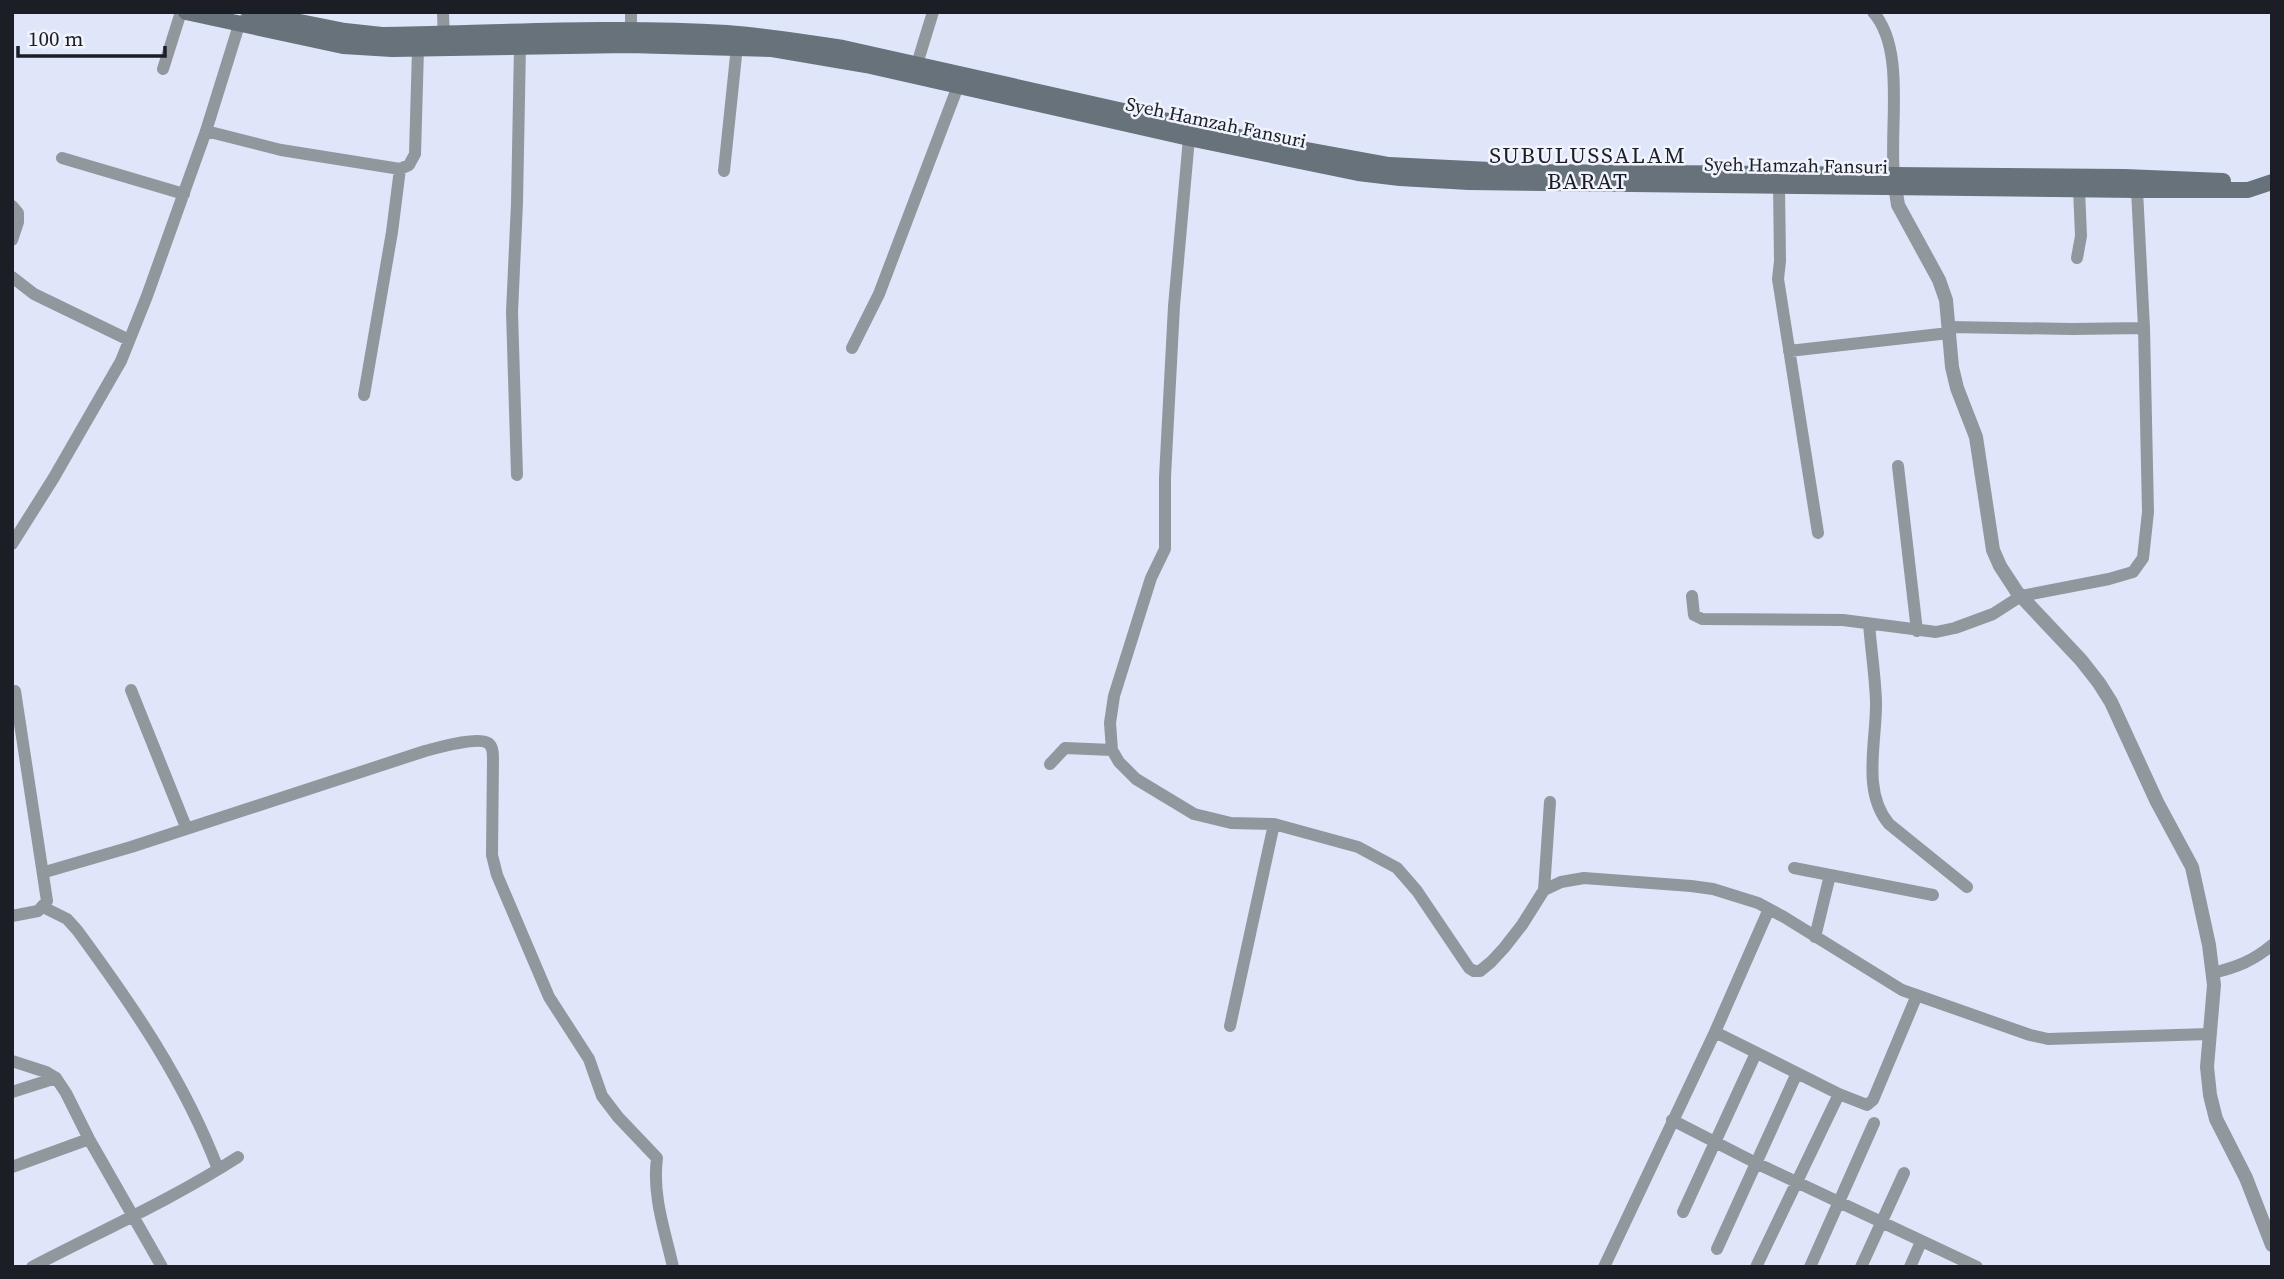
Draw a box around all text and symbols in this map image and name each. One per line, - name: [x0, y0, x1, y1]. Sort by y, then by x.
- scale bar: [18, 14, 164, 58]
- text: 100 m: [28, 24, 83, 53]
- street label: Syeh Hamzah Fansuri: [1123, 90, 1309, 154]
- district label: SUBULUSSALAM BARAT: [1489, 139, 1687, 197]
- street label: Syeh Hamzah Fansuri: [1704, 150, 1888, 180]

